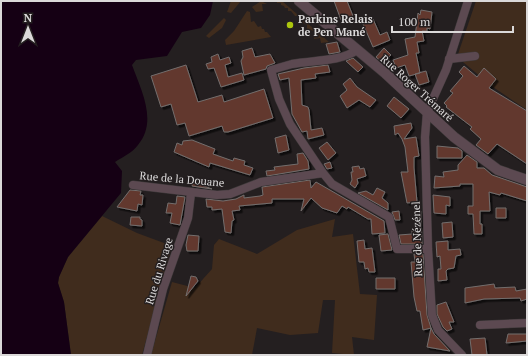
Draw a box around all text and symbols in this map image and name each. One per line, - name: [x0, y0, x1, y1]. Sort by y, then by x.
- north arrow: [8, 8, 48, 48]
- scale bar: [392, 8, 513, 34]
- text: N: [24, 11, 33, 25]
- place label: Parkins Relais de Pen Mané: [298, 12, 373, 39]
- text: 100 m: [398, 14, 431, 29]
- marker: Parkins Relais de Pen Mané: [285, 20, 295, 30]
- street label: Rue Roger Trémaré: [378, 51, 457, 125]
- street label: Rue de la Douane: [139, 168, 226, 190]
- street label: Rue de Nézénel: [409, 201, 425, 277]
- street label: Rue du Rivage: [142, 235, 176, 306]

